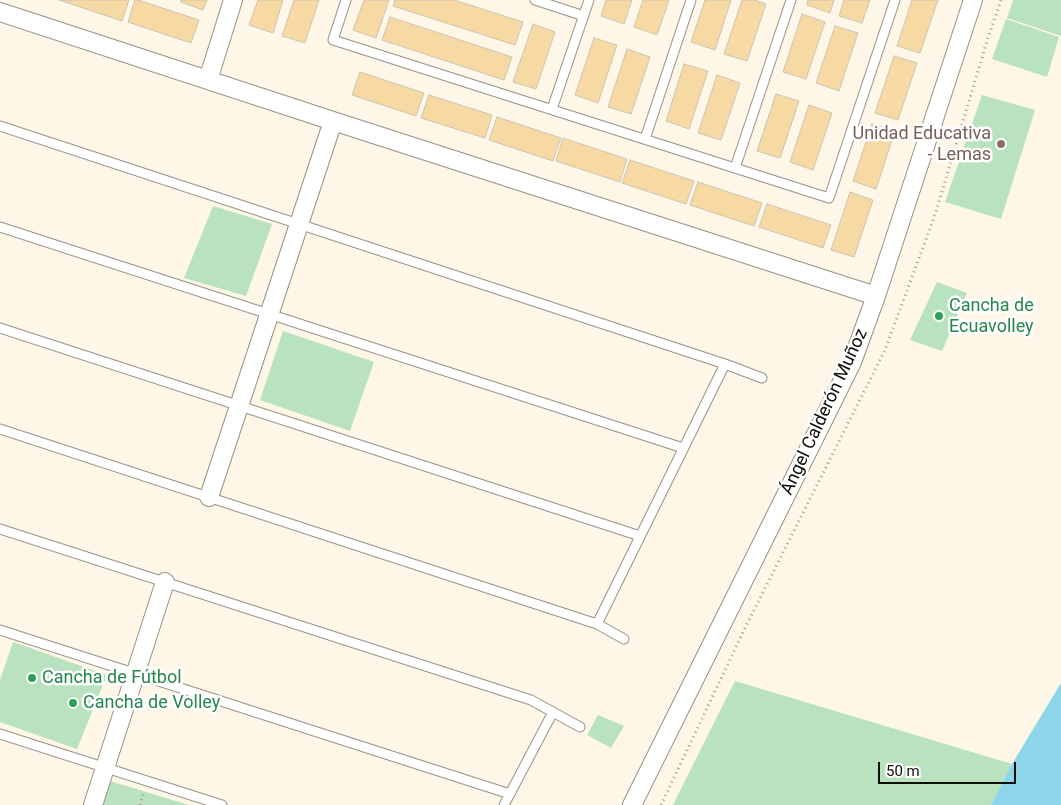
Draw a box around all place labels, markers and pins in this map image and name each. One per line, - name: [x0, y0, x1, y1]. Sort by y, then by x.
- place label: Unidad Educativa - Lemas: [852, 123, 991, 166]
- marker: Unidad Educativa - Lemas: [995, 138, 1007, 150]
- place label: Cancha de Ecuavolley: [949, 295, 1034, 338]
- marker: Cancha de Ecuavolley: [933, 310, 945, 322]
- place label: Cancha de Fútbol: [42, 667, 182, 689]
- marker: Cancha de Fútbol: [26, 672, 38, 684]
- place label: Cancha de Volley: [83, 692, 220, 714]
- marker: Cancha de Volley: [67, 697, 79, 709]

